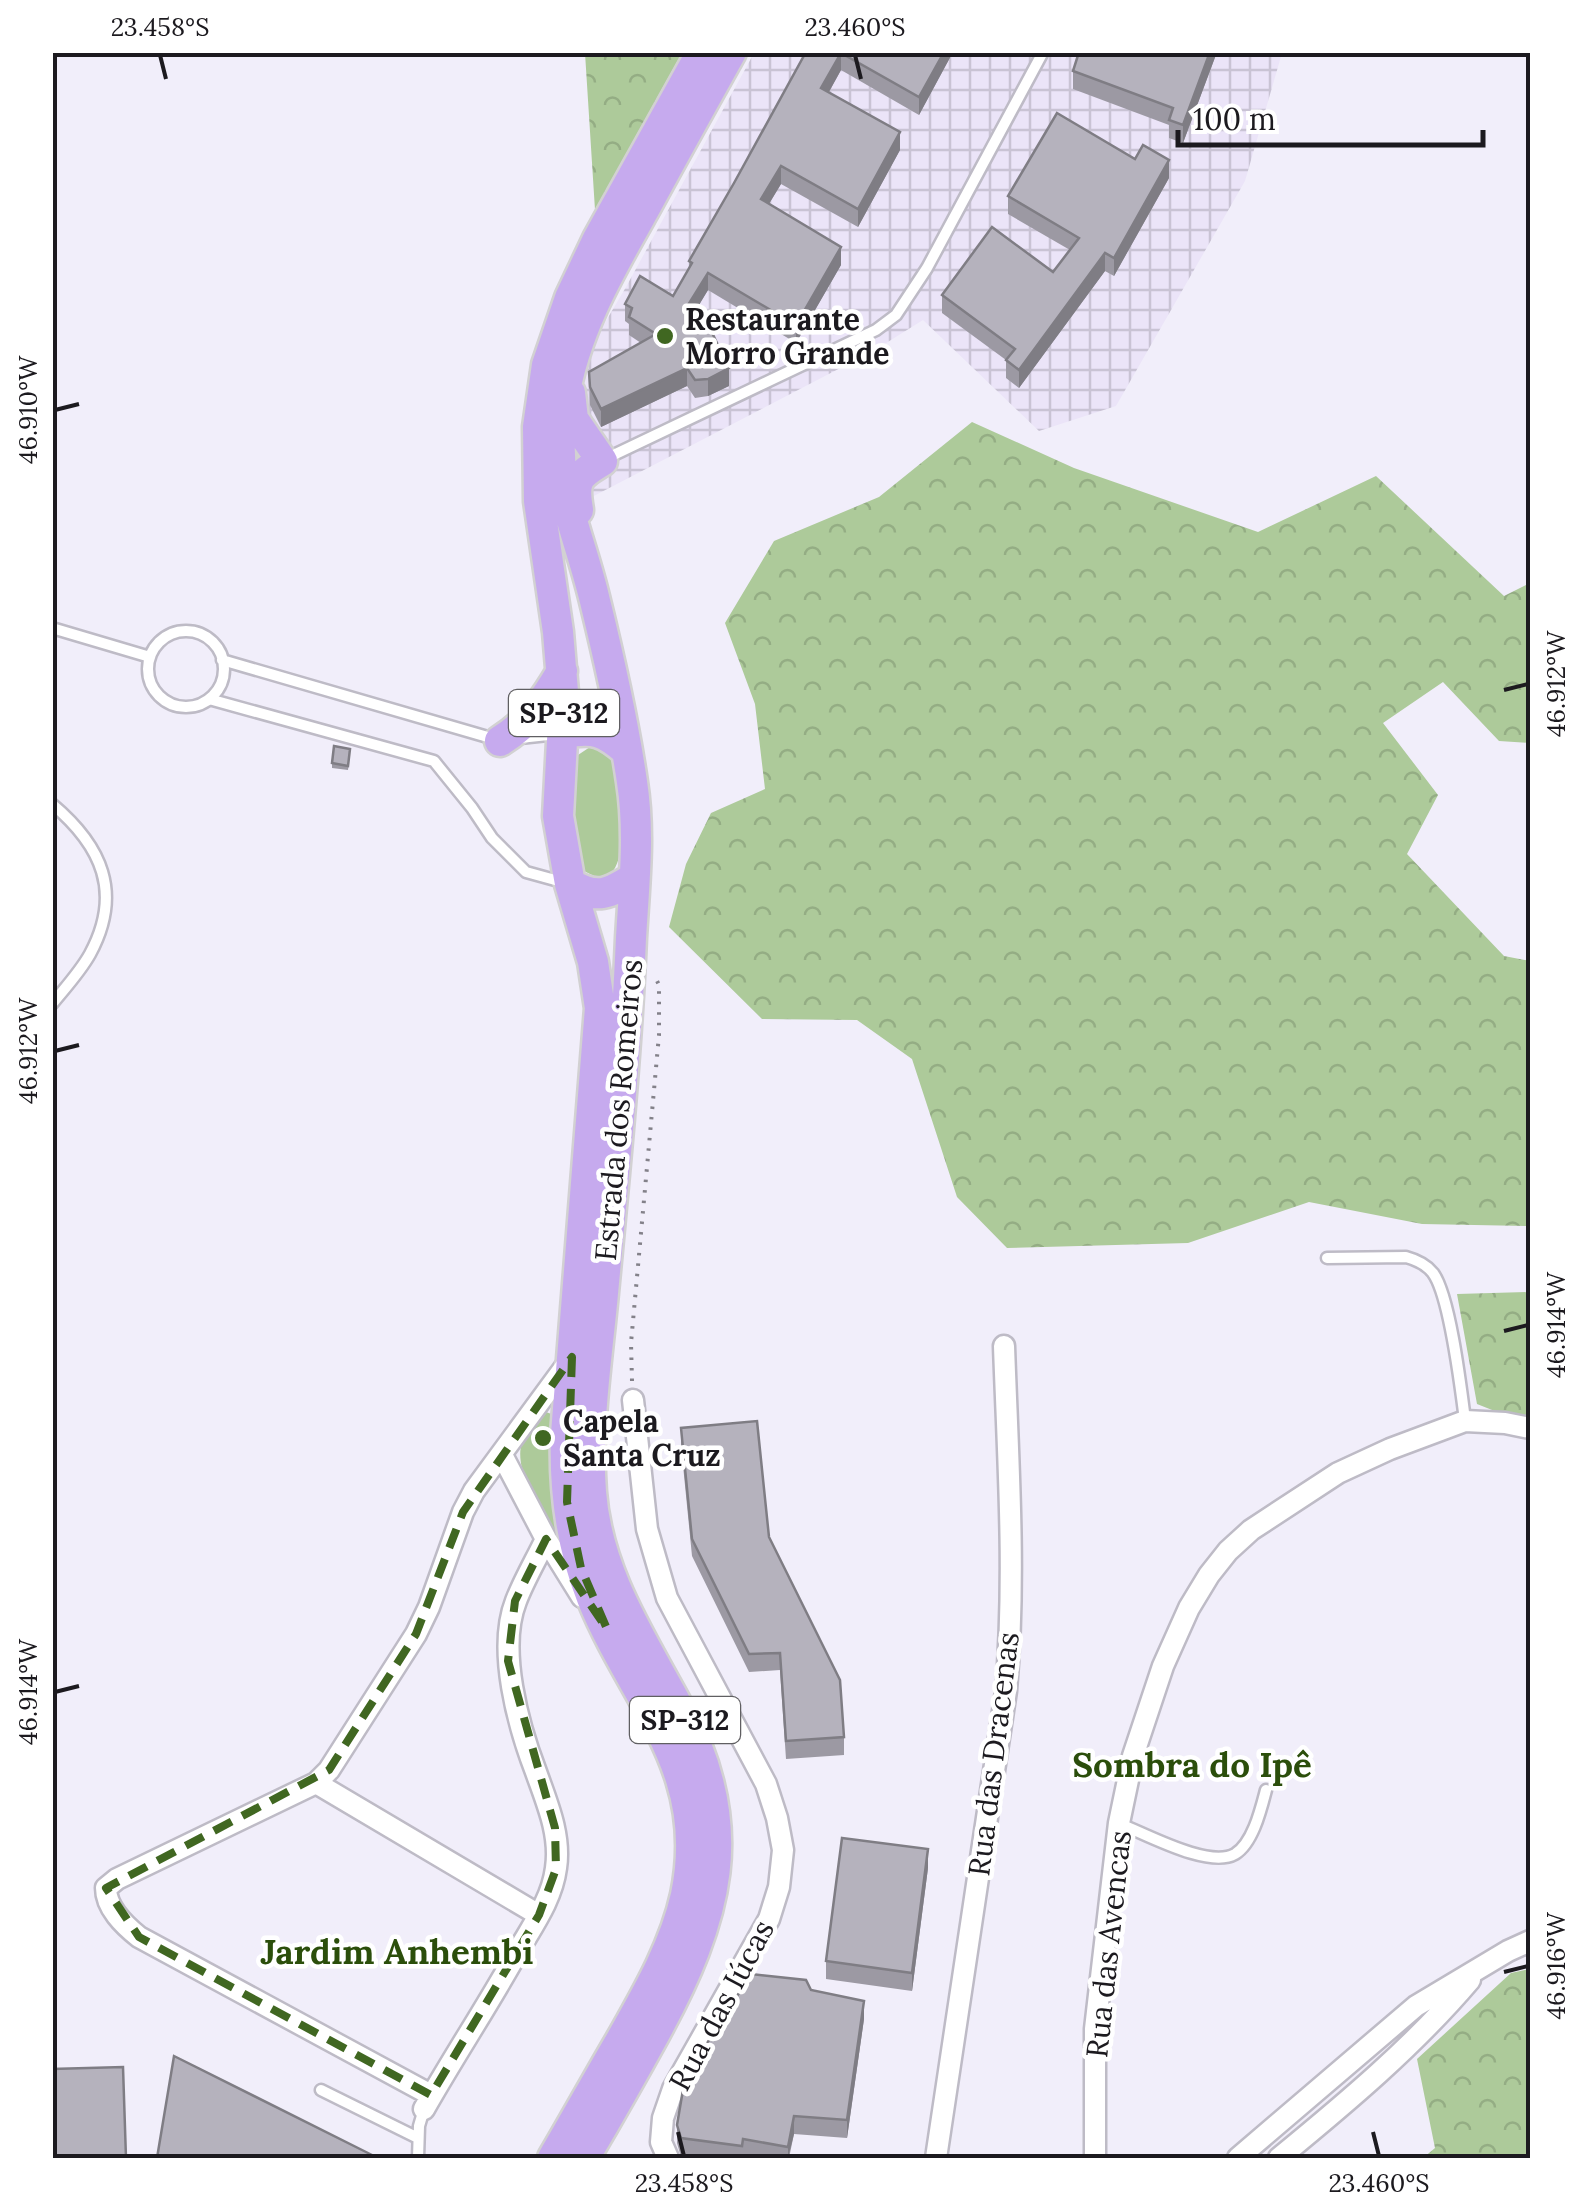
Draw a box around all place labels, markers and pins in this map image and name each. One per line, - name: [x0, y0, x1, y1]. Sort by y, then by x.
- place label: Restaurante Morro Grande: [685, 300, 889, 372]
- marker: Restaurante Morro Grande: [654, 325, 676, 347]
- place label: Capela Santa Cruz: [563, 1402, 721, 1474]
- marker: Capela Santa Cruz: [532, 1427, 554, 1449]

